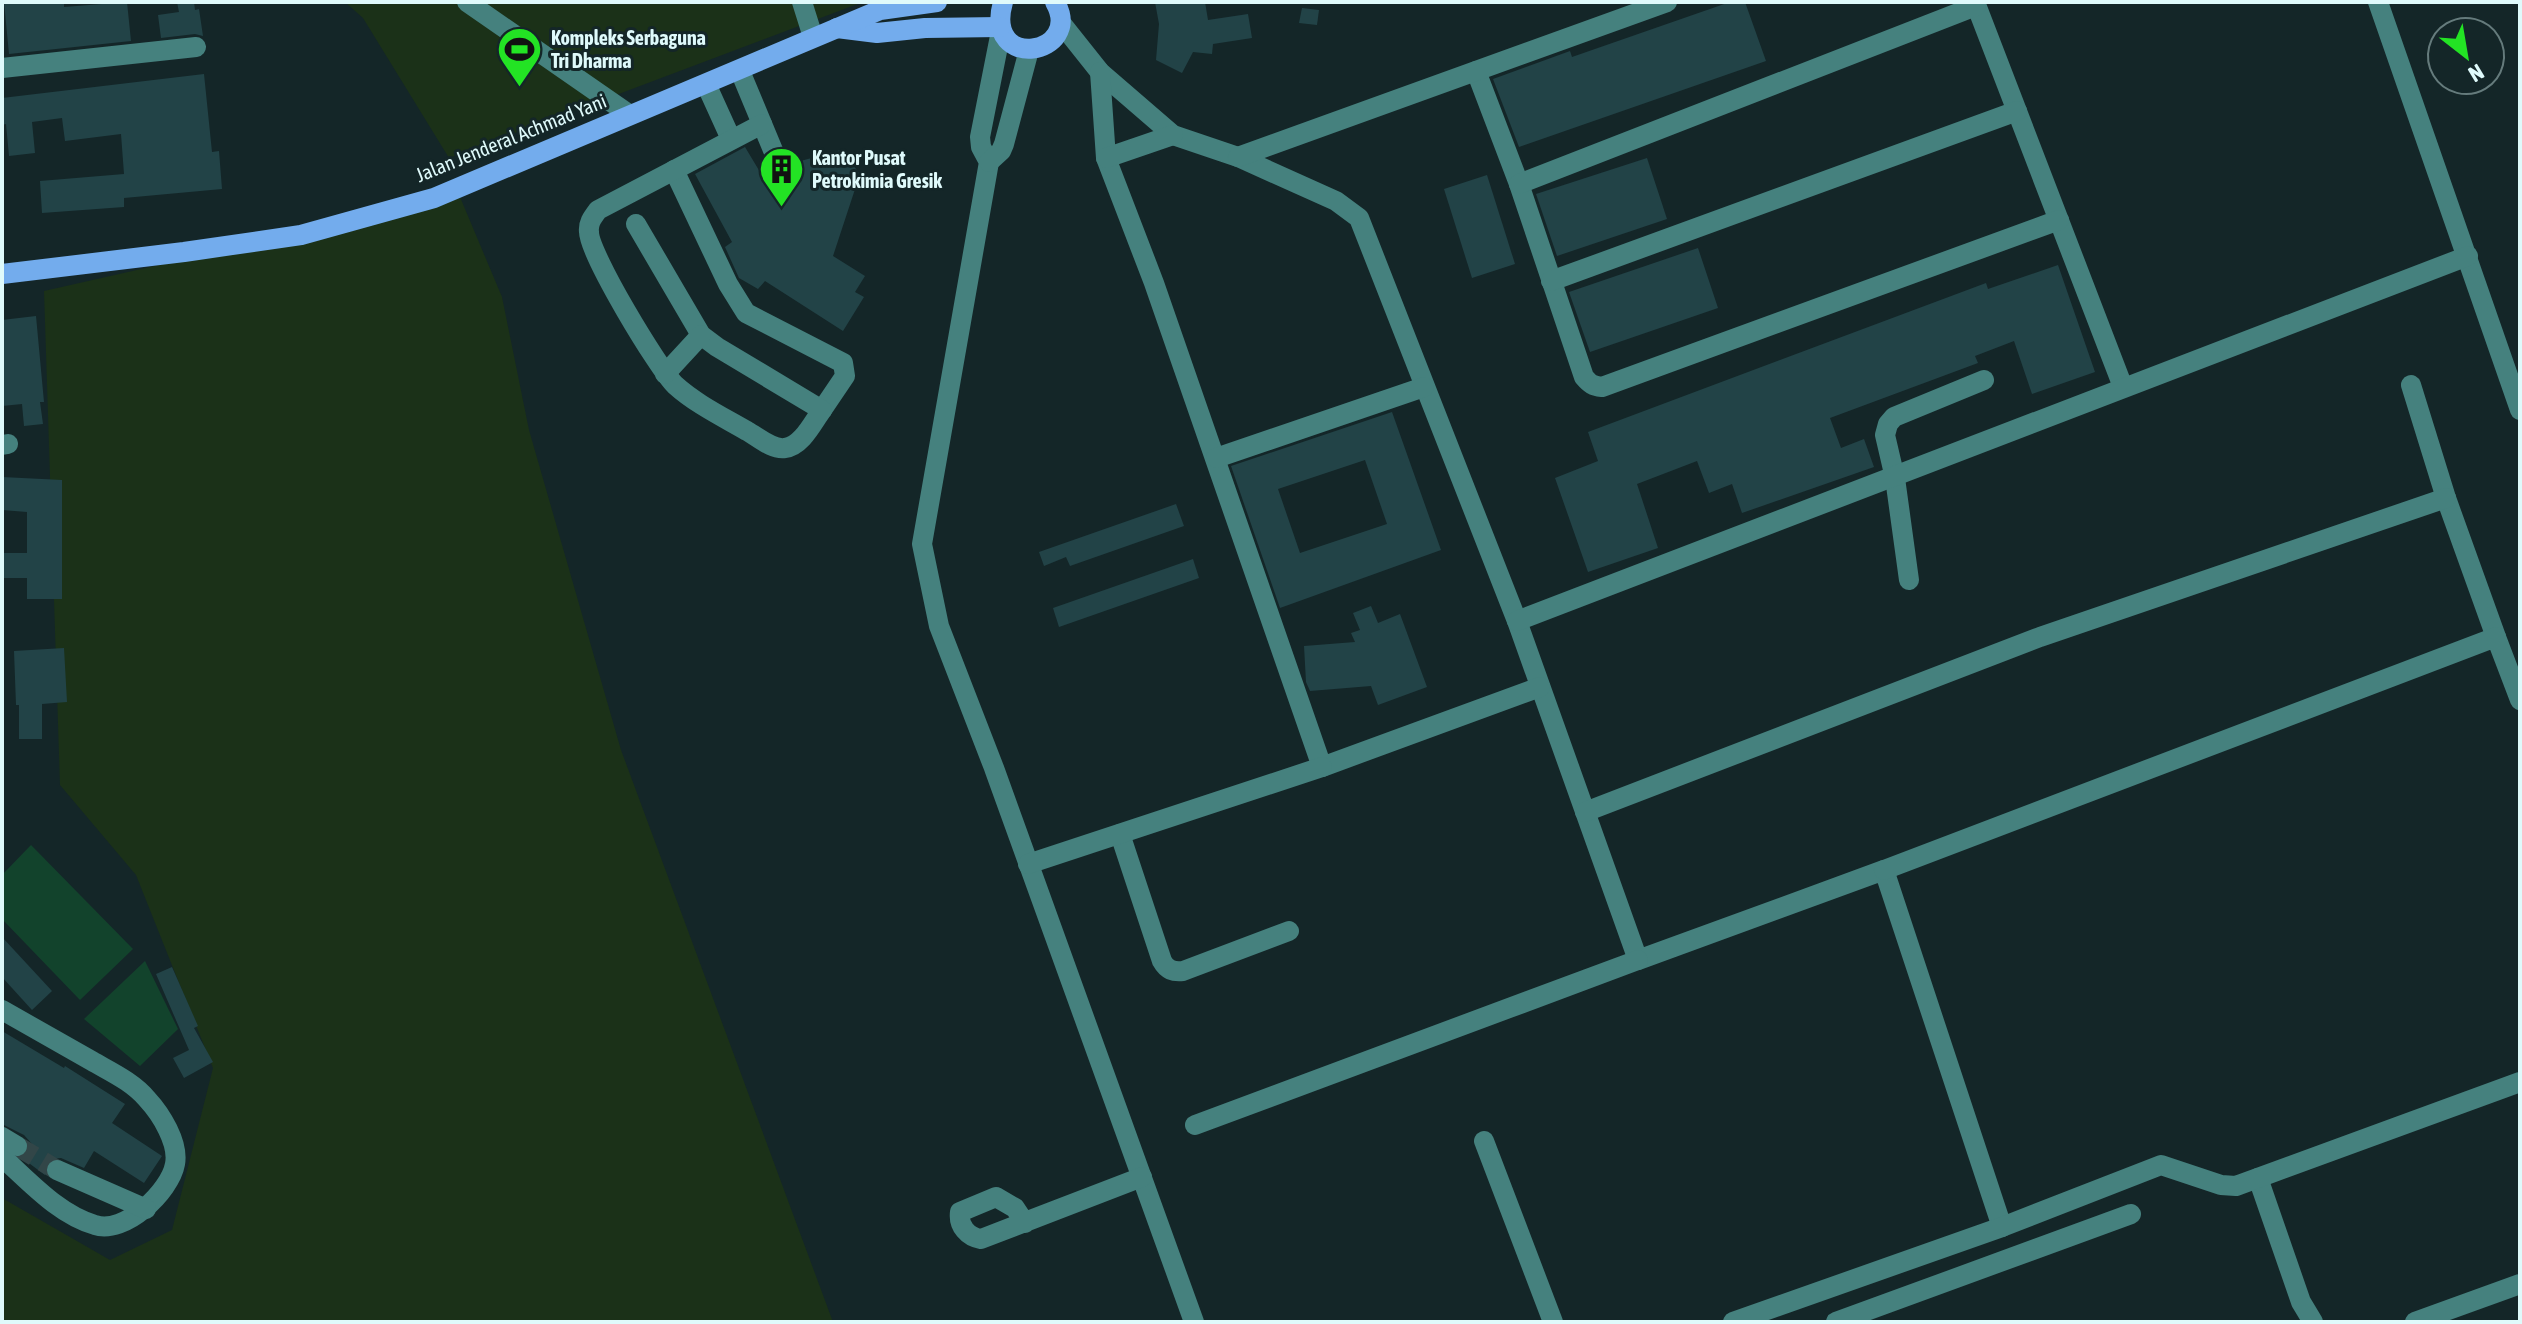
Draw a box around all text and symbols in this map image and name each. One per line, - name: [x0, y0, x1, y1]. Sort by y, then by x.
- north arrow: [2426, 16, 2506, 96]
- sports icon: Kompleks Serbaguna Tri Dharma: [496, 25, 544, 88]
- place label: Kompleks Serbaguna Tri Dharma: [551, 26, 706, 72]
- text: N: [2464, 59, 2489, 88]
- street label: Jalan Jenderal Achmad Yani: [412, 89, 609, 186]
- building icon: Kantor Pusat Petrokimia Gresik: [757, 145, 805, 208]
- place label: Kantor Pusat Petrokimia Gresik: [812, 146, 942, 192]

